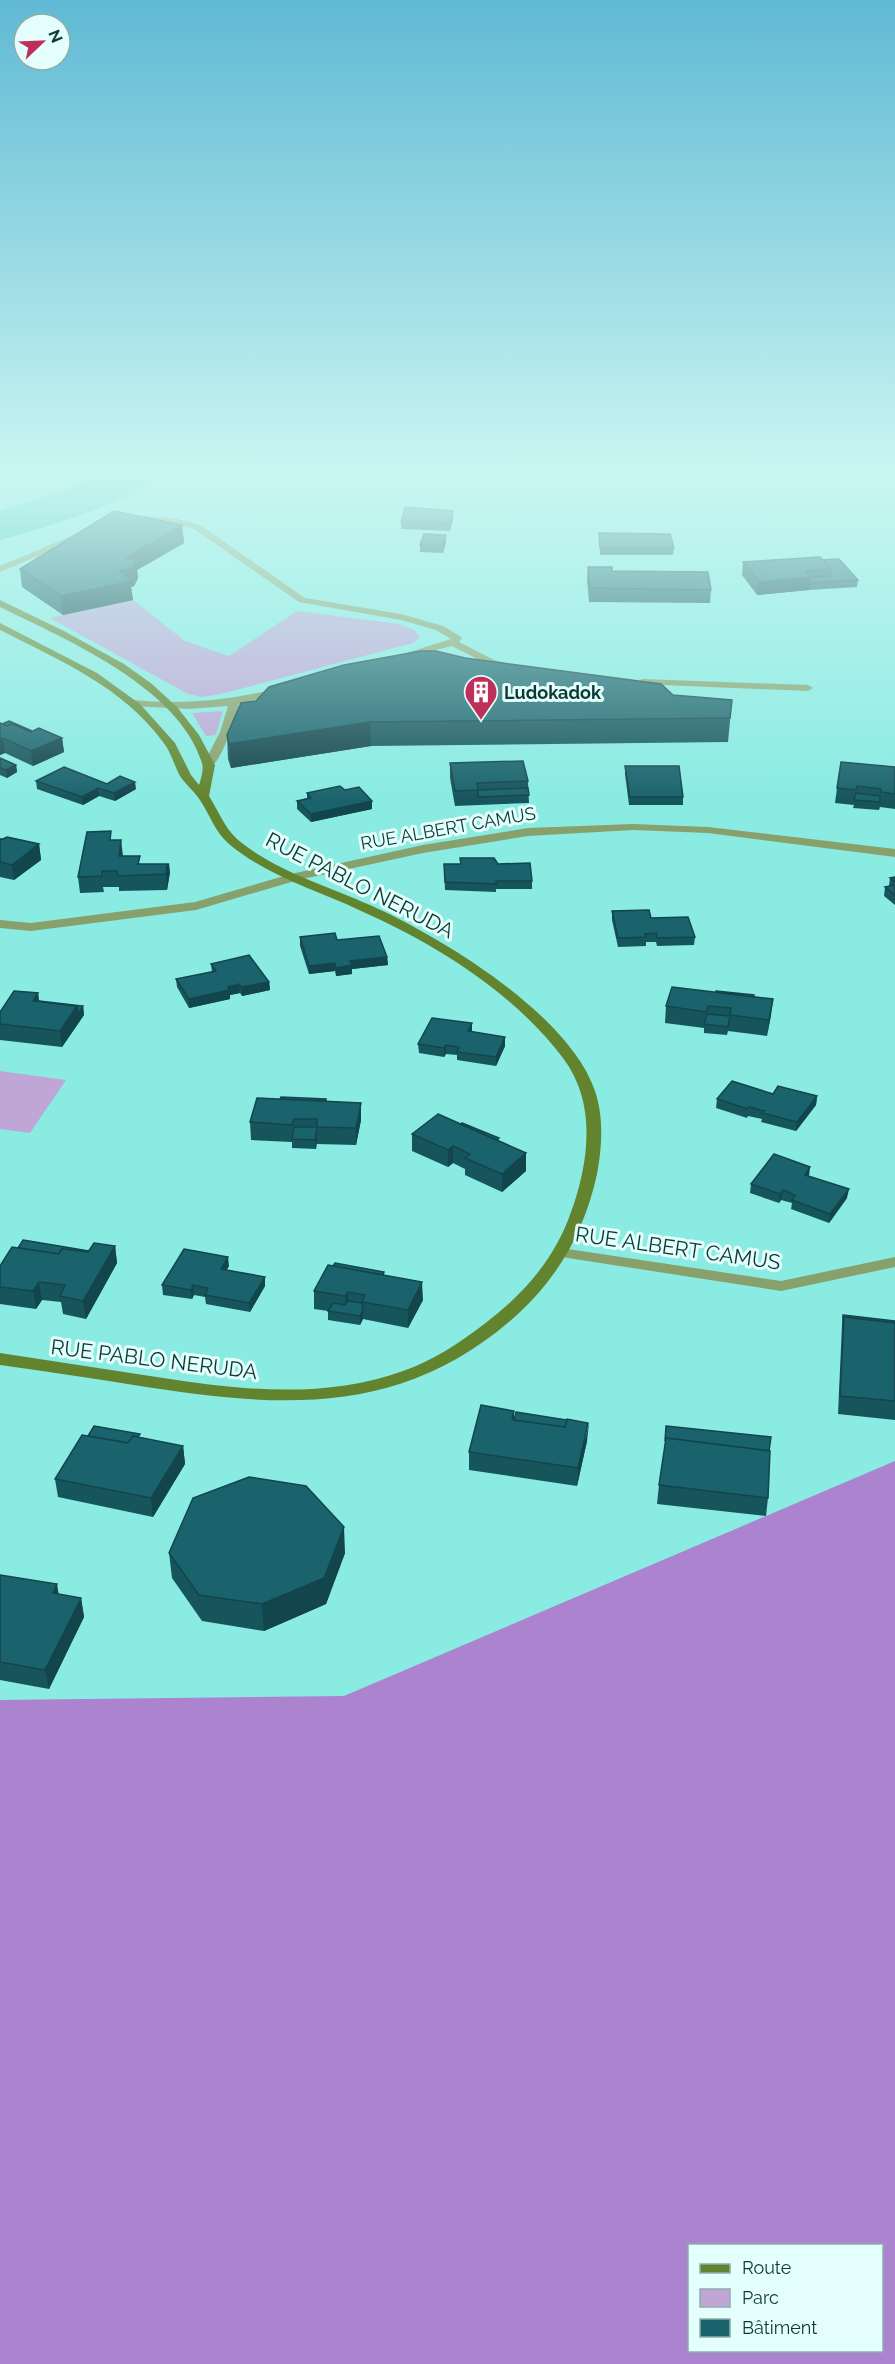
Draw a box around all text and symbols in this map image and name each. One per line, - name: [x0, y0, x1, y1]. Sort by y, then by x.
- north arrow: [12, 12, 72, 72]
- text: N: [44, 27, 66, 46]
- building icon: Ludokadok: [463, 674, 499, 721]
- place label: Ludokadok: [504, 682, 602, 703]
- street label: RUE ALBERT CAMUS: [359, 802, 537, 854]
- street label: RUE PABLO NERUDA: [262, 827, 458, 943]
- street label: RUE ALBERT CAMUS: [574, 1221, 782, 1275]
- street label: RUE PABLO NERUDA: [49, 1334, 259, 1384]
- legend: [688, 2244, 883, 2352]
- text: Route: [742, 2257, 792, 2278]
- text: Parc: [742, 2287, 779, 2308]
- text: Bâtiment: [742, 2317, 817, 2338]

